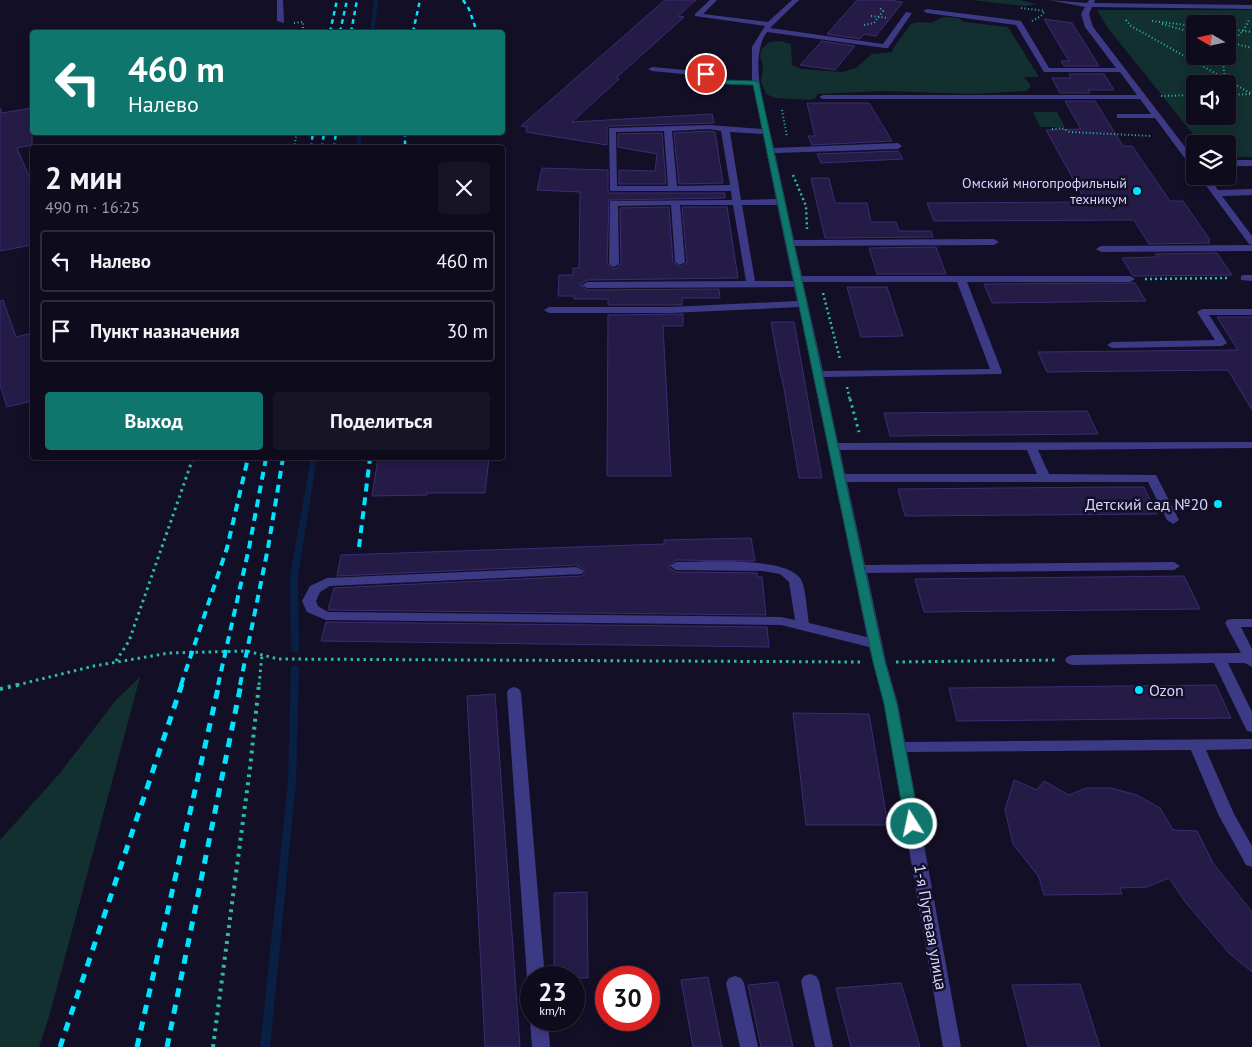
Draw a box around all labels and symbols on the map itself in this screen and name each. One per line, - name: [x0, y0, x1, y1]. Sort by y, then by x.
- north arrow: [1186, 15, 1236, 65]
- pin: [685, 53, 727, 95]
- place label: Омский многопрофильный техникум: [962, 174, 1127, 208]
- marker: Омский многопрофильный техникум: [1131, 185, 1143, 197]
- place label: Детский сад №20: [1085, 494, 1208, 514]
- marker: Детский сад №20: [1212, 498, 1224, 510]
- place label: Ozon: [1149, 680, 1184, 700]
- marker: Ozon: [1133, 684, 1145, 696]
- position arrow: [885, 797, 937, 849]
- street label: 1-я Путевая улица: [910, 863, 952, 991]
- speed limit sign: 30: [595, 966, 660, 1031]

